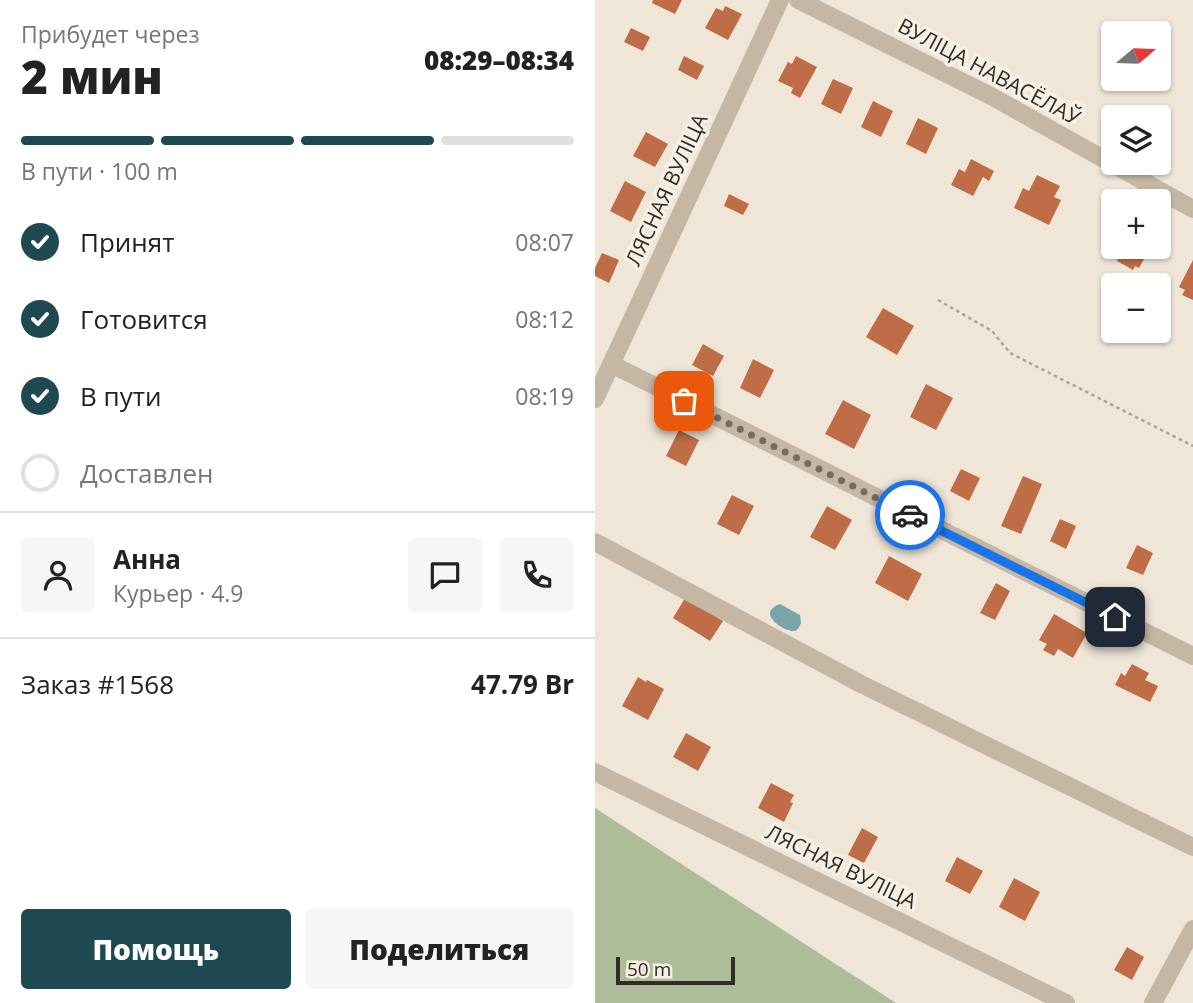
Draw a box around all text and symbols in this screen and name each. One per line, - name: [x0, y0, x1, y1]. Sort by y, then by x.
- street label: ВУЛІЦА НАВАСЁЛАЎ: [893, 11, 1086, 131]
- text: Прибудет через: [21, 18, 200, 50]
- north arrow: [1101, 21, 1171, 91]
- map controls: [1101, 21, 1171, 343]
- text: 08:29–08:34: [424, 42, 574, 78]
- text: 2 мин: [21, 45, 163, 107]
- button: layers: [1101, 105, 1171, 175]
- street label: ЛЯСНАЯ ВУЛІЦА: [619, 108, 714, 270]
- text: В пути · 100 m: [21, 155, 178, 187]
- button: +: [1101, 189, 1171, 259]
- icon: check: [21, 223, 59, 261]
- text: Принят: [80, 224, 174, 260]
- text: 08:07: [515, 226, 574, 258]
- button: −: [1101, 273, 1171, 343]
- icon: check: [21, 300, 59, 338]
- text: Готовится: [80, 301, 208, 337]
- text: 08:12: [515, 303, 574, 335]
- pin: [654, 371, 714, 431]
- icon: check: [21, 377, 59, 415]
- text: В пути: [80, 378, 161, 414]
- text: 08:19: [515, 380, 574, 412]
- icon: bag: [665, 382, 703, 420]
- text: Доставлен: [80, 455, 213, 491]
- courier: [875, 480, 945, 550]
- icon: car: [891, 496, 929, 534]
- button: person: [21, 538, 95, 612]
- button: chat: [408, 538, 482, 612]
- button: phone: [500, 538, 574, 612]
- text: Анна: [113, 541, 181, 577]
- text: Курьер · 4.9: [113, 577, 244, 609]
- pin: [1085, 587, 1145, 647]
- icon: home: [1096, 598, 1134, 636]
- text: Заказ #1568: [21, 666, 174, 702]
- text: 47.79 Br: [471, 666, 574, 702]
- street label: ЛЯСНАЯ ВУЛІЦА: [761, 817, 922, 915]
- button: Помощь: [21, 909, 291, 989]
- button: Поделиться: [305, 909, 574, 989]
- scale bar: [616, 954, 735, 986]
- text: 50 m: [627, 956, 671, 982]

